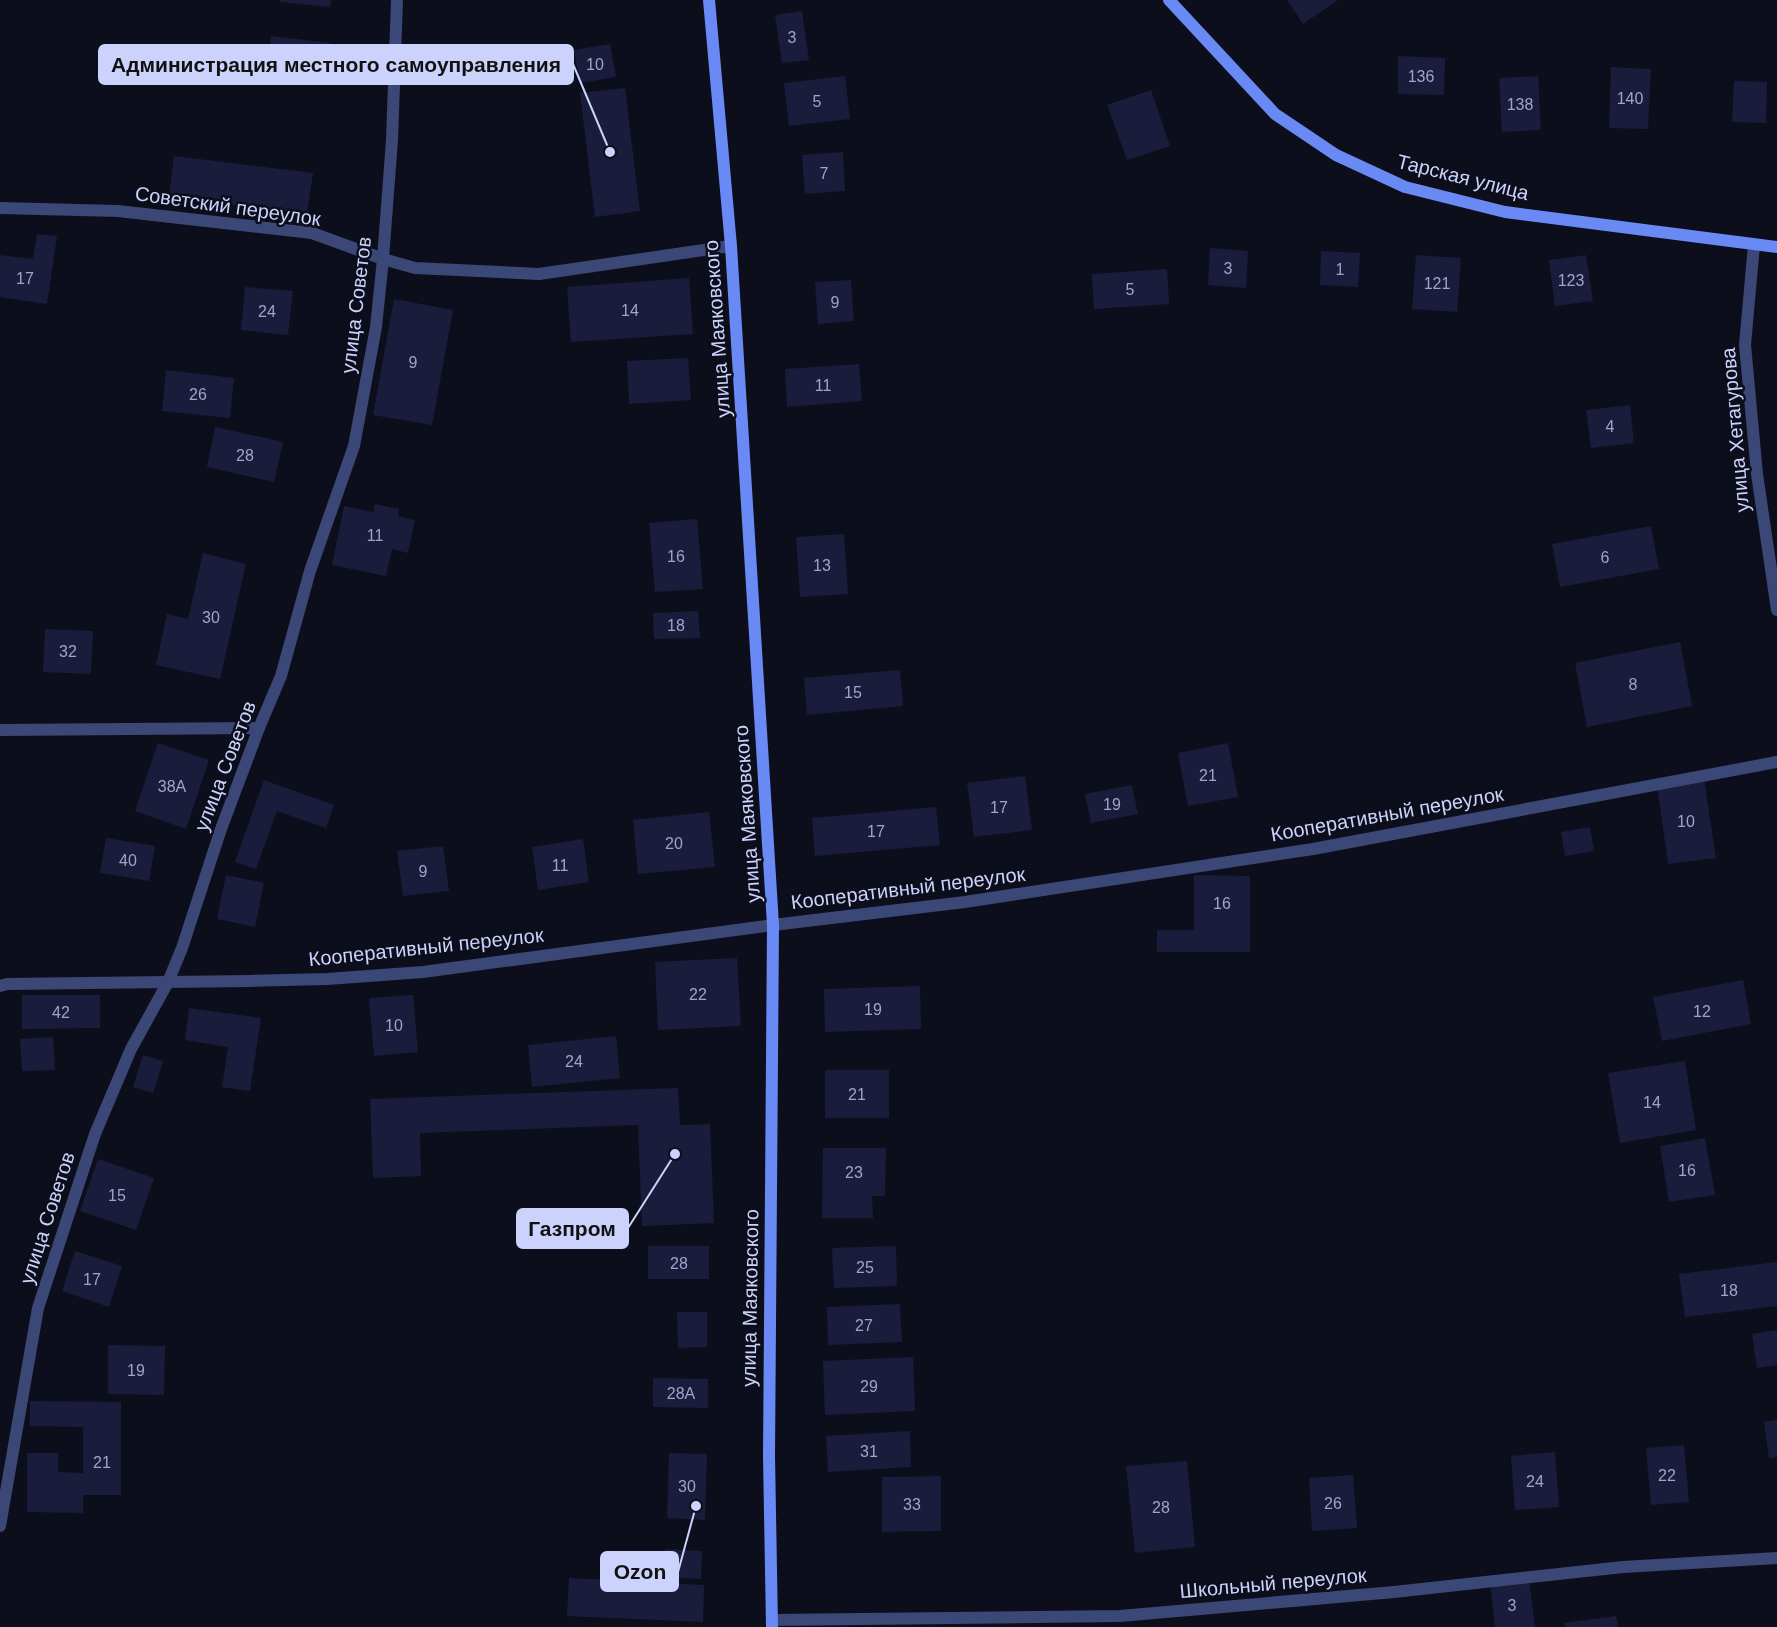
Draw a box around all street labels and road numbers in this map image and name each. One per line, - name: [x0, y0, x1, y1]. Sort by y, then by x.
- street label: Тарская улица: [1395, 150, 1532, 204]
- street label: Советский переулок: [134, 182, 323, 230]
- street label: улица Советов: [337, 235, 375, 375]
- street label: улица Маяковского: [700, 239, 734, 419]
- street label: улица Хетагурова: [1717, 346, 1753, 513]
- street label: улица Советов: [190, 698, 260, 834]
- street label: улица Маяковского: [730, 724, 764, 904]
- street label: Кооперативный переулок: [1269, 783, 1505, 845]
- street label: Кооперативный переулок: [790, 863, 1027, 913]
- street label: Кооперативный переулок: [307, 924, 545, 970]
- street label: улица Советов: [15, 1149, 79, 1287]
- street label: улица Маяковского: [737, 1209, 763, 1387]
- street label: Школьный переулок: [1179, 1564, 1368, 1602]

